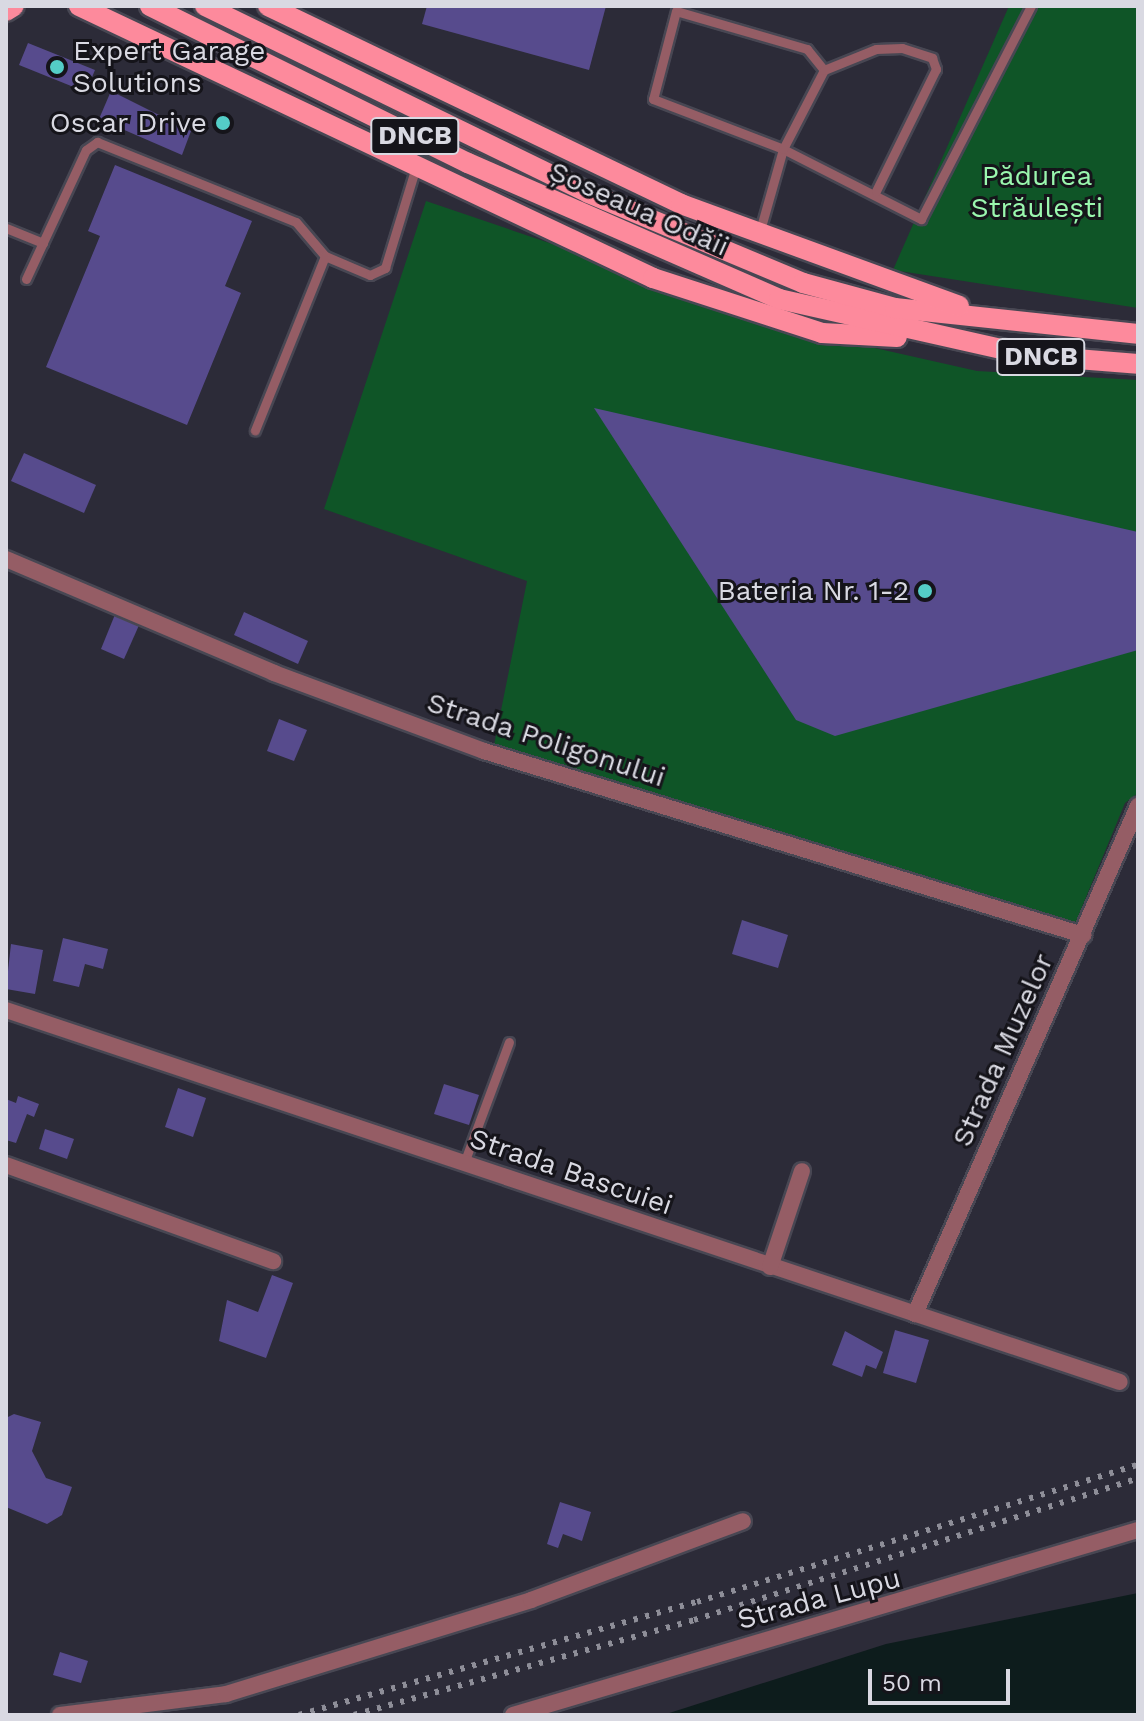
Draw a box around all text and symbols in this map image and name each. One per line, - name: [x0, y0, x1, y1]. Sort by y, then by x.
- place label: Expert Garage Solutions: [73, 34, 265, 100]
- marker: Expert Garage Solutions: [48, 58, 66, 76]
- place label: Oscar Drive: [49, 106, 207, 140]
- marker: Oscar Drive: [214, 114, 232, 132]
- road number: DNCB: [369, 114, 461, 158]
- street label: Șoseaua Odăii: [544, 154, 734, 264]
- park label: Pădurea Străulești: [971, 159, 1103, 225]
- road number: DNCB: [995, 335, 1087, 379]
- place label: Bateria Nr. 1-2: [716, 574, 909, 608]
- marker: Bateria Nr. 1-2: [916, 582, 934, 600]
- street label: Strada Poligonului: [423, 686, 669, 794]
- street label: Strada Muzelor: [945, 948, 1061, 1152]
- street label: Strada Bascuiei: [465, 1122, 677, 1222]
- street label: Strada Lupu: [733, 1561, 905, 1637]
- scale bar: [872, 1653, 1014, 1703]
- text: 50 m: [882, 1669, 942, 1697]

